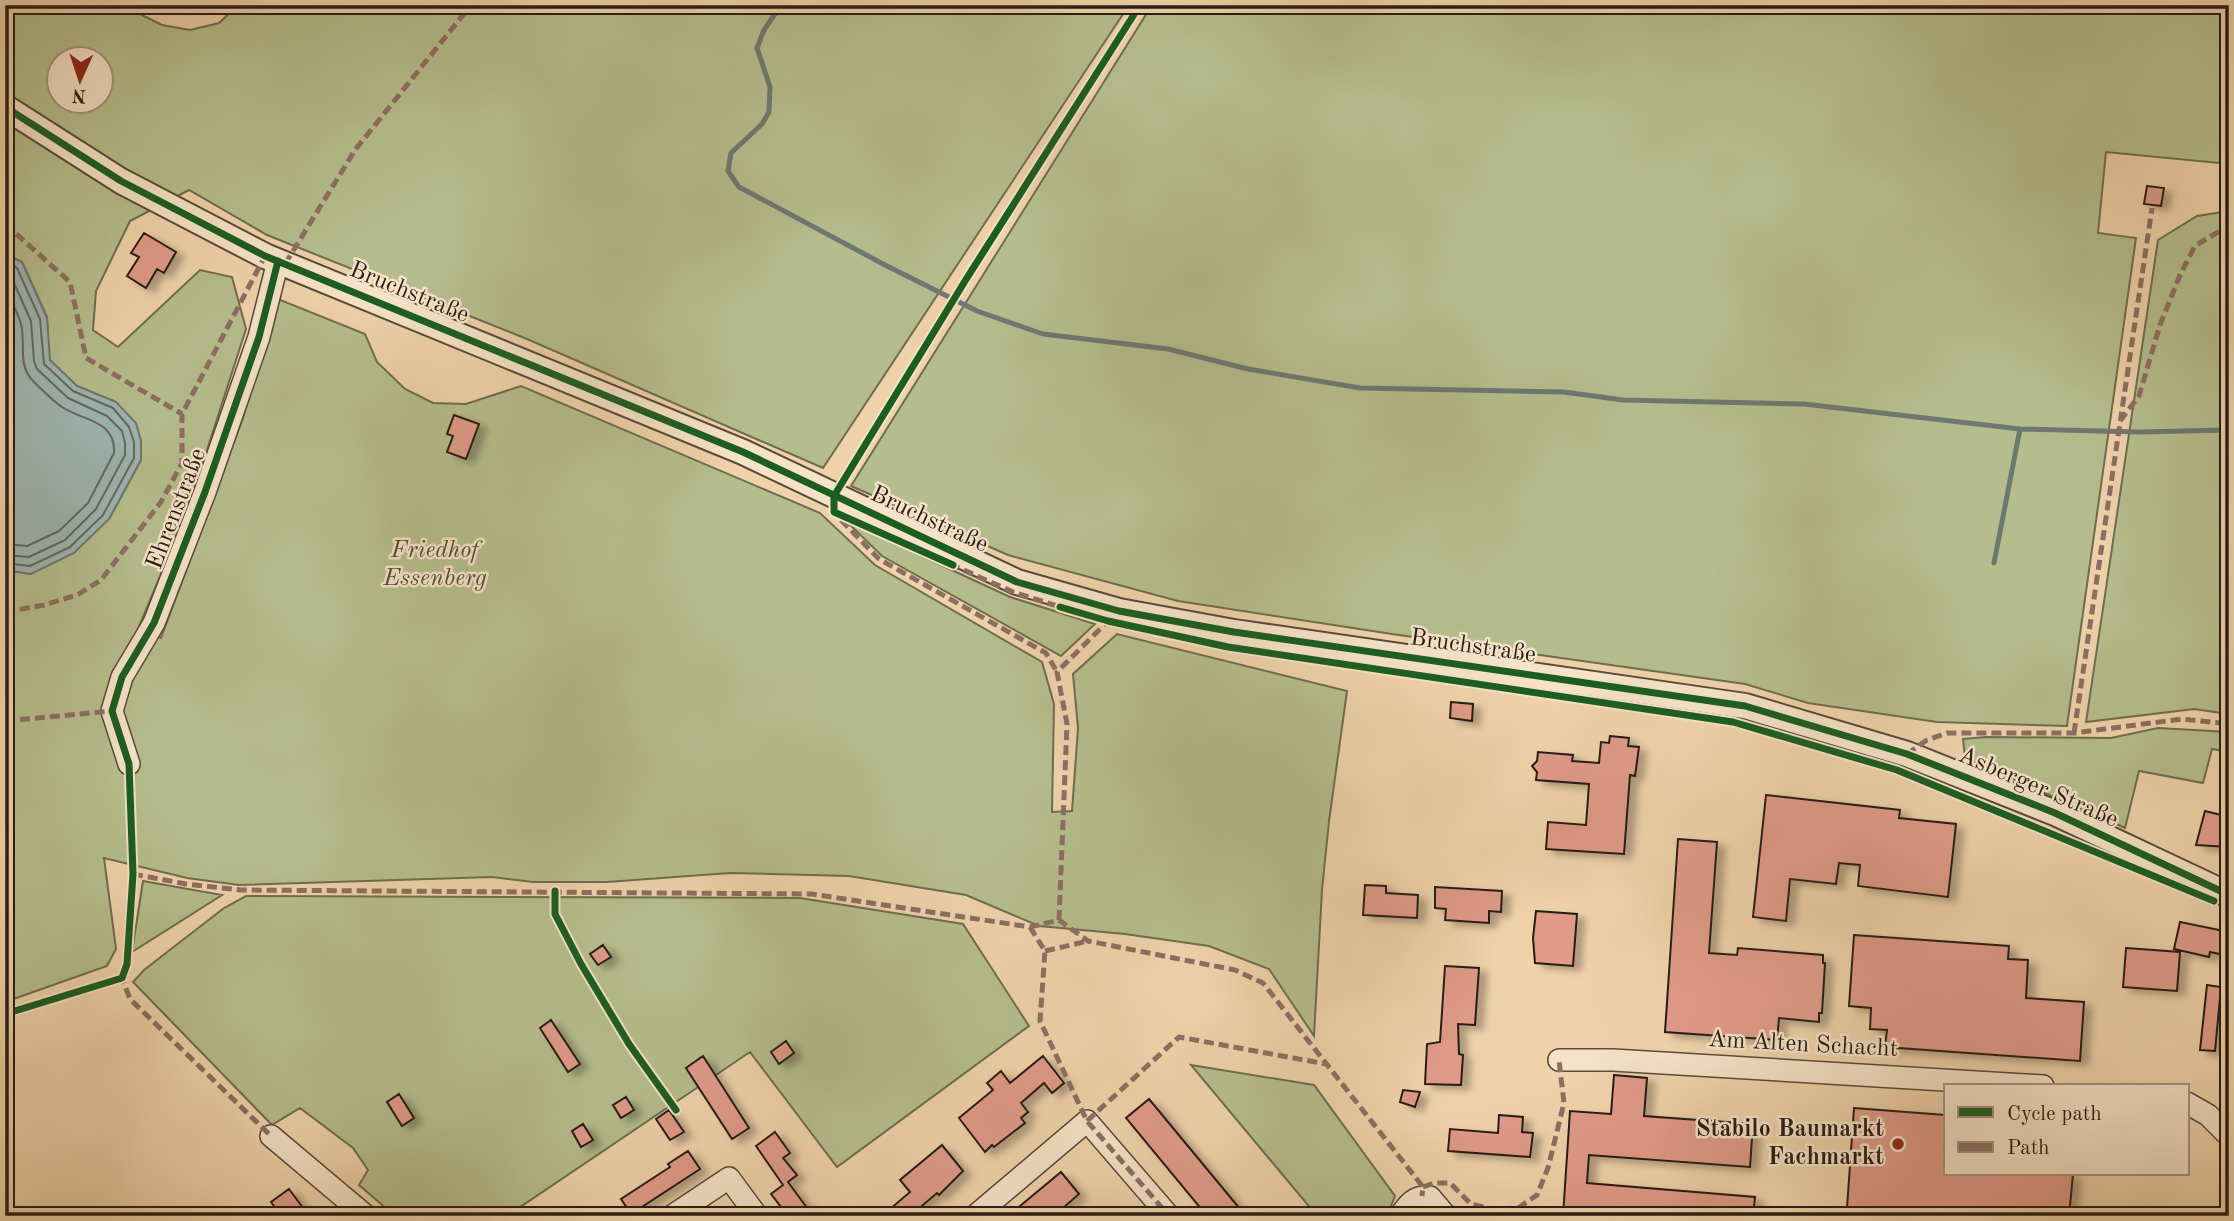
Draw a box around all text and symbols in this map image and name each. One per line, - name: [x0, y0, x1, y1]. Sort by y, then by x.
- north arrow: [46, 46, 116, 116]
- text: N: [71, 85, 87, 104]
- street label: Bruchstraße: [346, 258, 472, 328]
- street label: Ehrenstraße: [143, 445, 211, 573]
- street label: Bruchstraße: [866, 482, 992, 558]
- park label: Friedhof Essenberg: [382, 539, 487, 591]
- street label: Bruchstraße: [1408, 626, 1538, 668]
- street label: Asberger Straße: [1955, 744, 2121, 832]
- street label: Am Alten Schacht: [1707, 1028, 1899, 1062]
- legend: [1944, 1084, 2188, 1176]
- text: Cycle path: [2007, 1104, 2102, 1125]
- place label: Stabilo Baumarkt Fachmarkt: [1696, 1118, 1884, 1170]
- marker: Stabilo Baumarkt Fachmarkt: [1890, 1136, 1906, 1152]
- text: Path: [2007, 1138, 2050, 1159]

